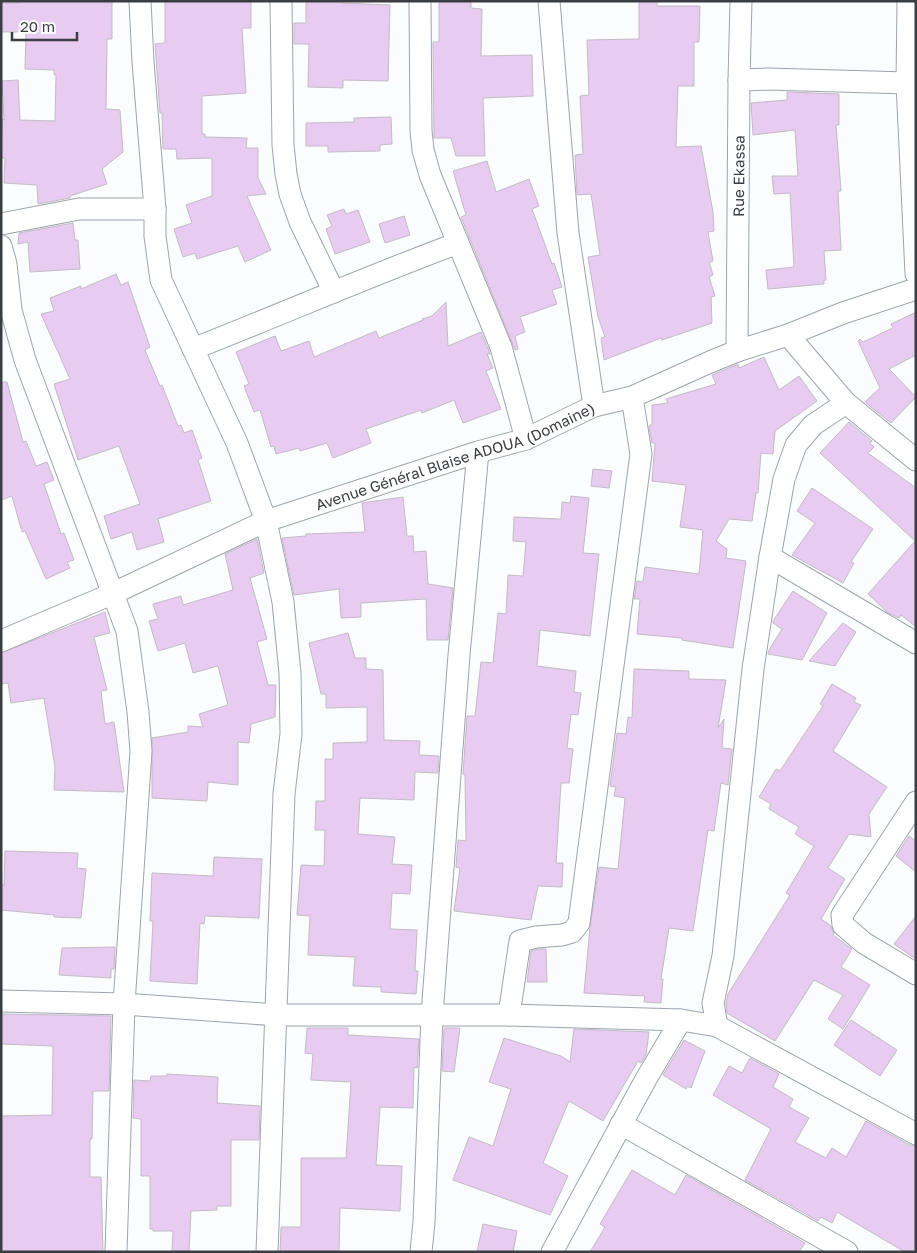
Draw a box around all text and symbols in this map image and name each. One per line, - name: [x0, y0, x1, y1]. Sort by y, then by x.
- scale bar: [12, 10, 78, 42]
- text: 20 m: [20, 17, 55, 35]
- street label: Rue Ekassa: [729, 135, 748, 217]
- street label: Avenue Général Blaise ADOUA (Domaine): [313, 398, 597, 513]

